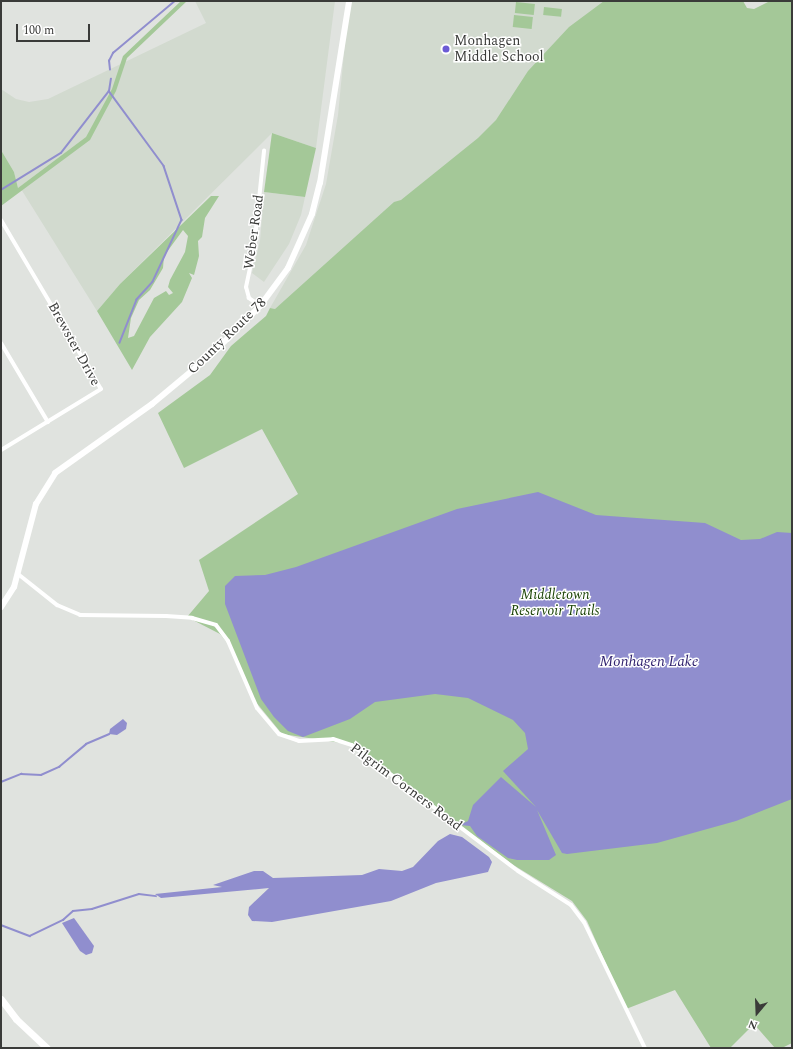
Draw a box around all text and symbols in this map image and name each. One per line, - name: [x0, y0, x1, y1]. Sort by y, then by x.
- scale bar: [18, 16, 92, 42]
- text: 100 m: [23, 21, 54, 40]
- place label: Monhagen Middle School: [454, 33, 544, 66]
- marker: Monhagen Middle School: [441, 44, 451, 54]
- street label: Weber Road: [240, 193, 268, 271]
- street label: County Route 78: [184, 294, 270, 378]
- street label: Brewster Drive: [44, 299, 104, 389]
- park label: Middletown Reservoir Trails: [510, 587, 600, 620]
- water label: Monhagen Lake: [600, 653, 698, 671]
- street label: Pilgrim Corners Road: [347, 740, 465, 834]
- north arrow: [737, 993, 777, 1033]
- text: N: [746, 1015, 760, 1034]

